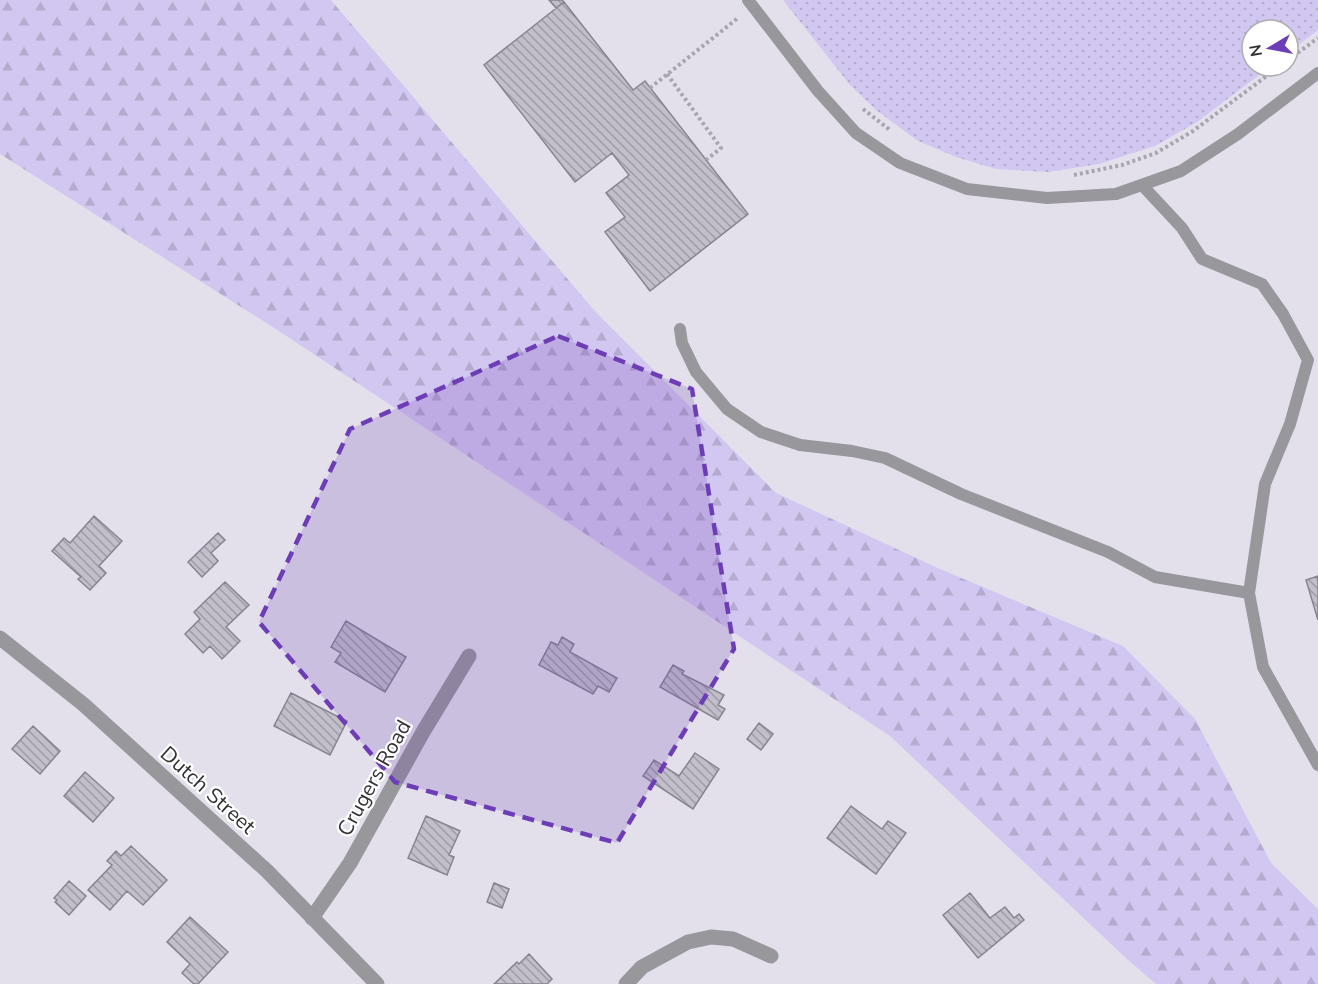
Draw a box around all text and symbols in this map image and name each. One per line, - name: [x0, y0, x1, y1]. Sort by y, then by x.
- north arrow: [1240, 18, 1300, 78]
- text: N: [1244, 43, 1268, 58]
- street label: Crugers Road: [331, 715, 417, 841]
- street label: Dutch Street: [154, 740, 262, 841]

